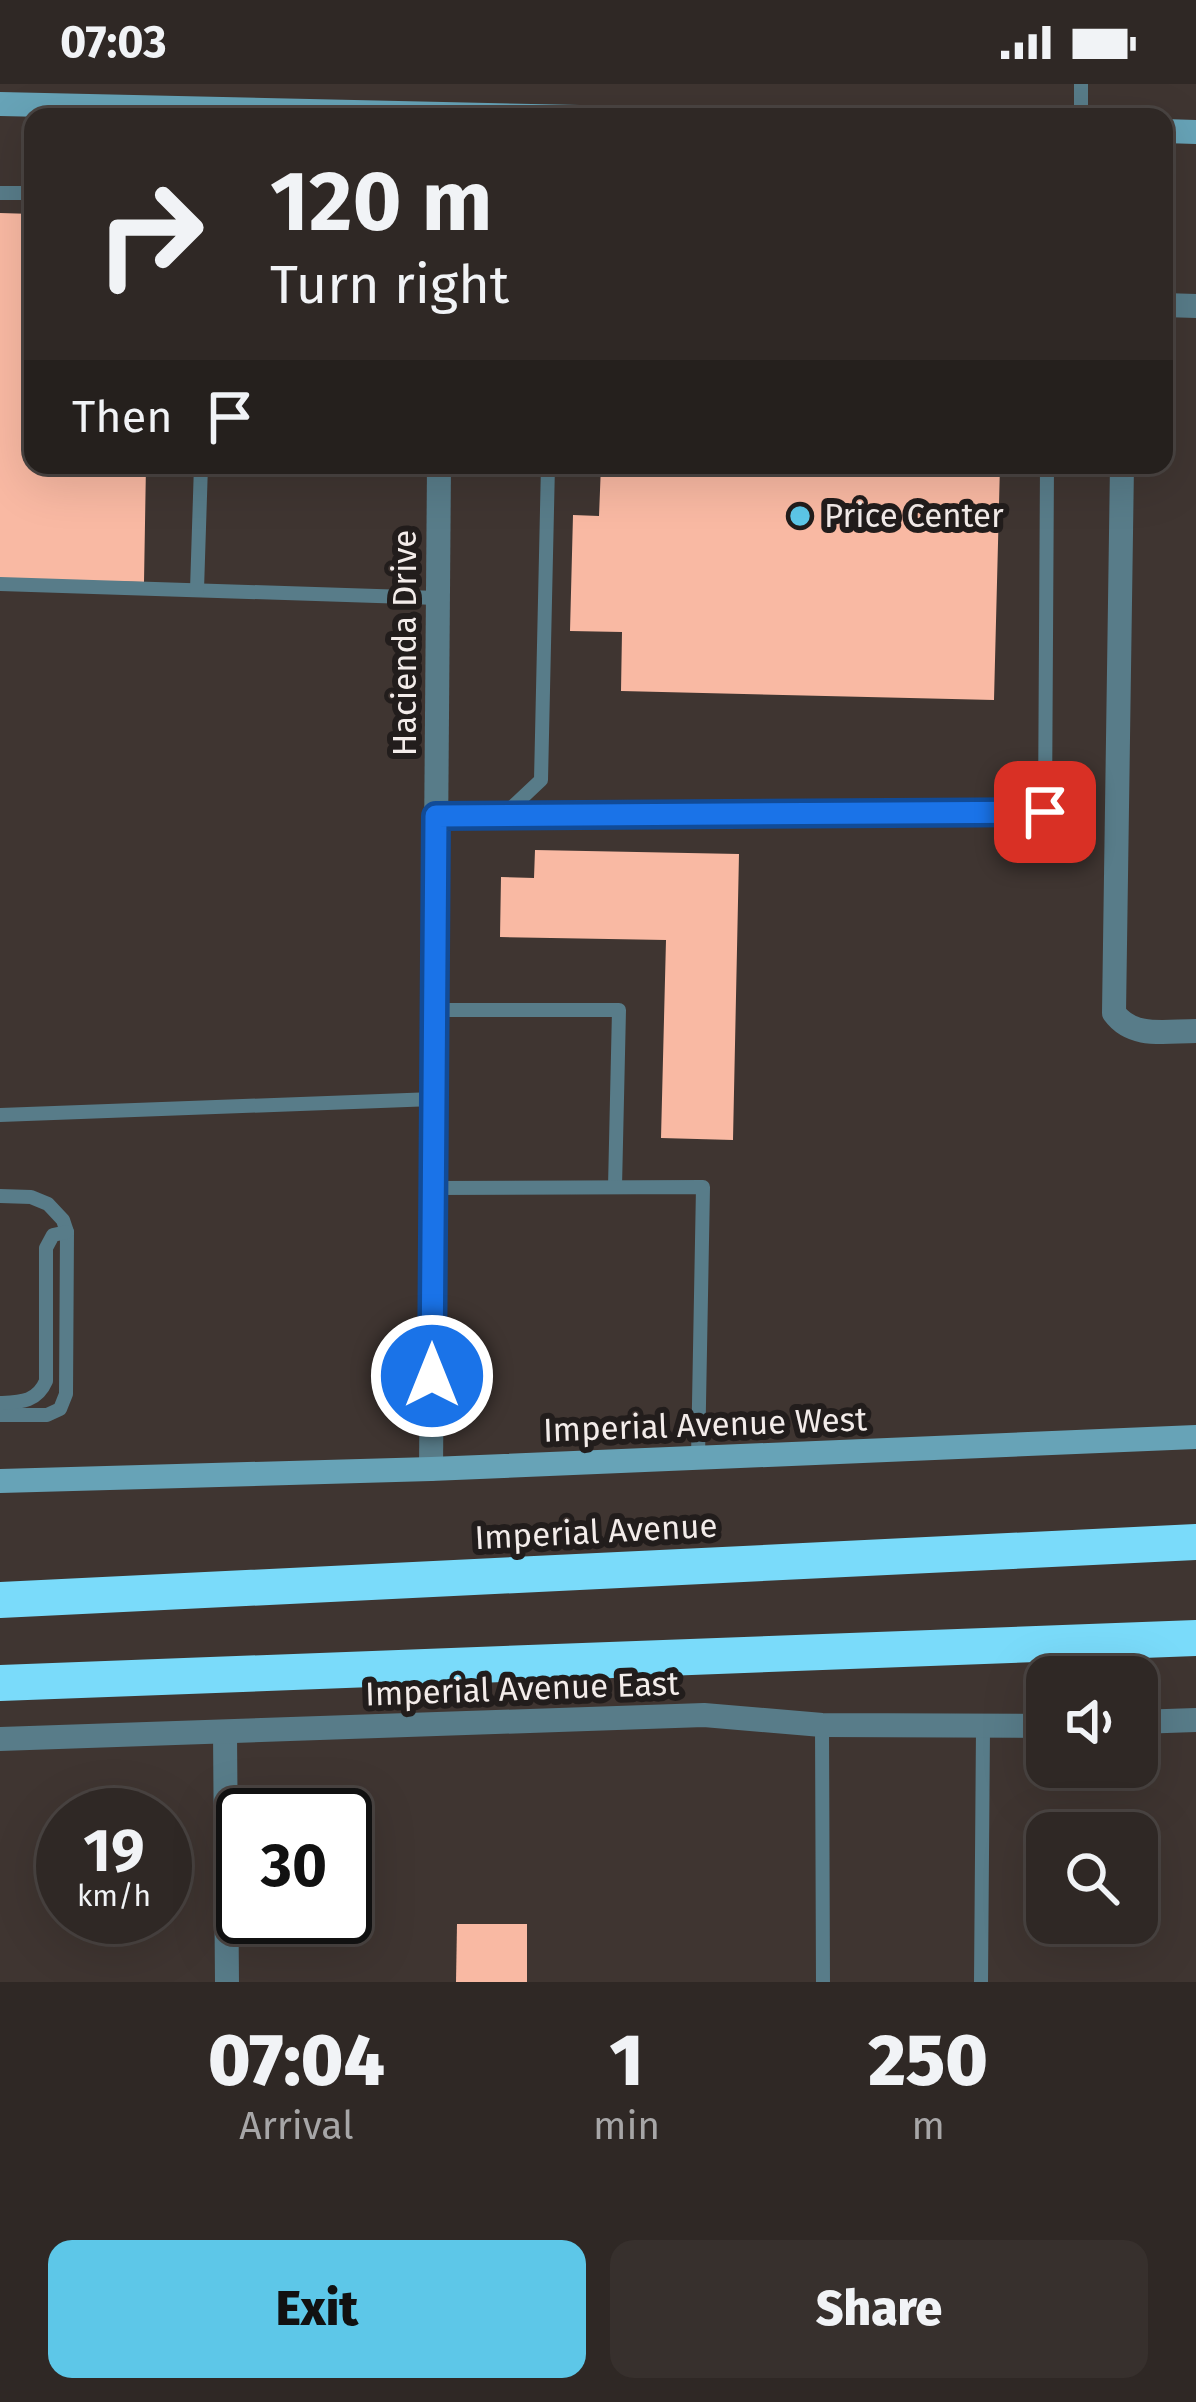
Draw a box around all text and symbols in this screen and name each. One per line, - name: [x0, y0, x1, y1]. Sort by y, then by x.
- text: 07:03: [60, 15, 167, 69]
- text: 120 m: [270, 151, 492, 252]
- icon: right: [72, 156, 228, 312]
- text: Turn right: [270, 253, 509, 317]
- icon: arrive: [197, 384, 263, 450]
- text: Then: [72, 390, 173, 444]
- place label: Price Center: [824, 496, 1004, 536]
- marker: Price Center: [787, 503, 813, 529]
- street label: Hacienda Drive: [385, 530, 425, 756]
- pin: [994, 761, 1096, 863]
- icon: arrive: [1012, 779, 1078, 845]
- position arrow: [369, 1313, 495, 1439]
- street label: Imperial Avenue West: [542, 1399, 868, 1451]
- street label: Imperial Avenue: [474, 1506, 718, 1558]
- map controls: [1026, 1656, 1158, 1944]
- button: sound: [1026, 1656, 1158, 1788]
- street label: Imperial Avenue East: [364, 1664, 680, 1714]
- speed limit sign: 30: [216, 1788, 372, 1944]
- button: search: [1026, 1812, 1158, 1944]
- text: 19: [83, 1815, 145, 1887]
- text: km/h: [77, 1878, 151, 1914]
- text: 07:04: [208, 2018, 385, 2104]
- text: 1: [610, 2018, 644, 2104]
- text: 250: [868, 2018, 988, 2104]
- text: Arrival: [239, 2103, 354, 2149]
- text: min: [593, 2103, 660, 2149]
- text: m: [911, 2103, 945, 2149]
- button: Exit: [48, 2240, 586, 2378]
- button: Share: [610, 2240, 1148, 2378]

